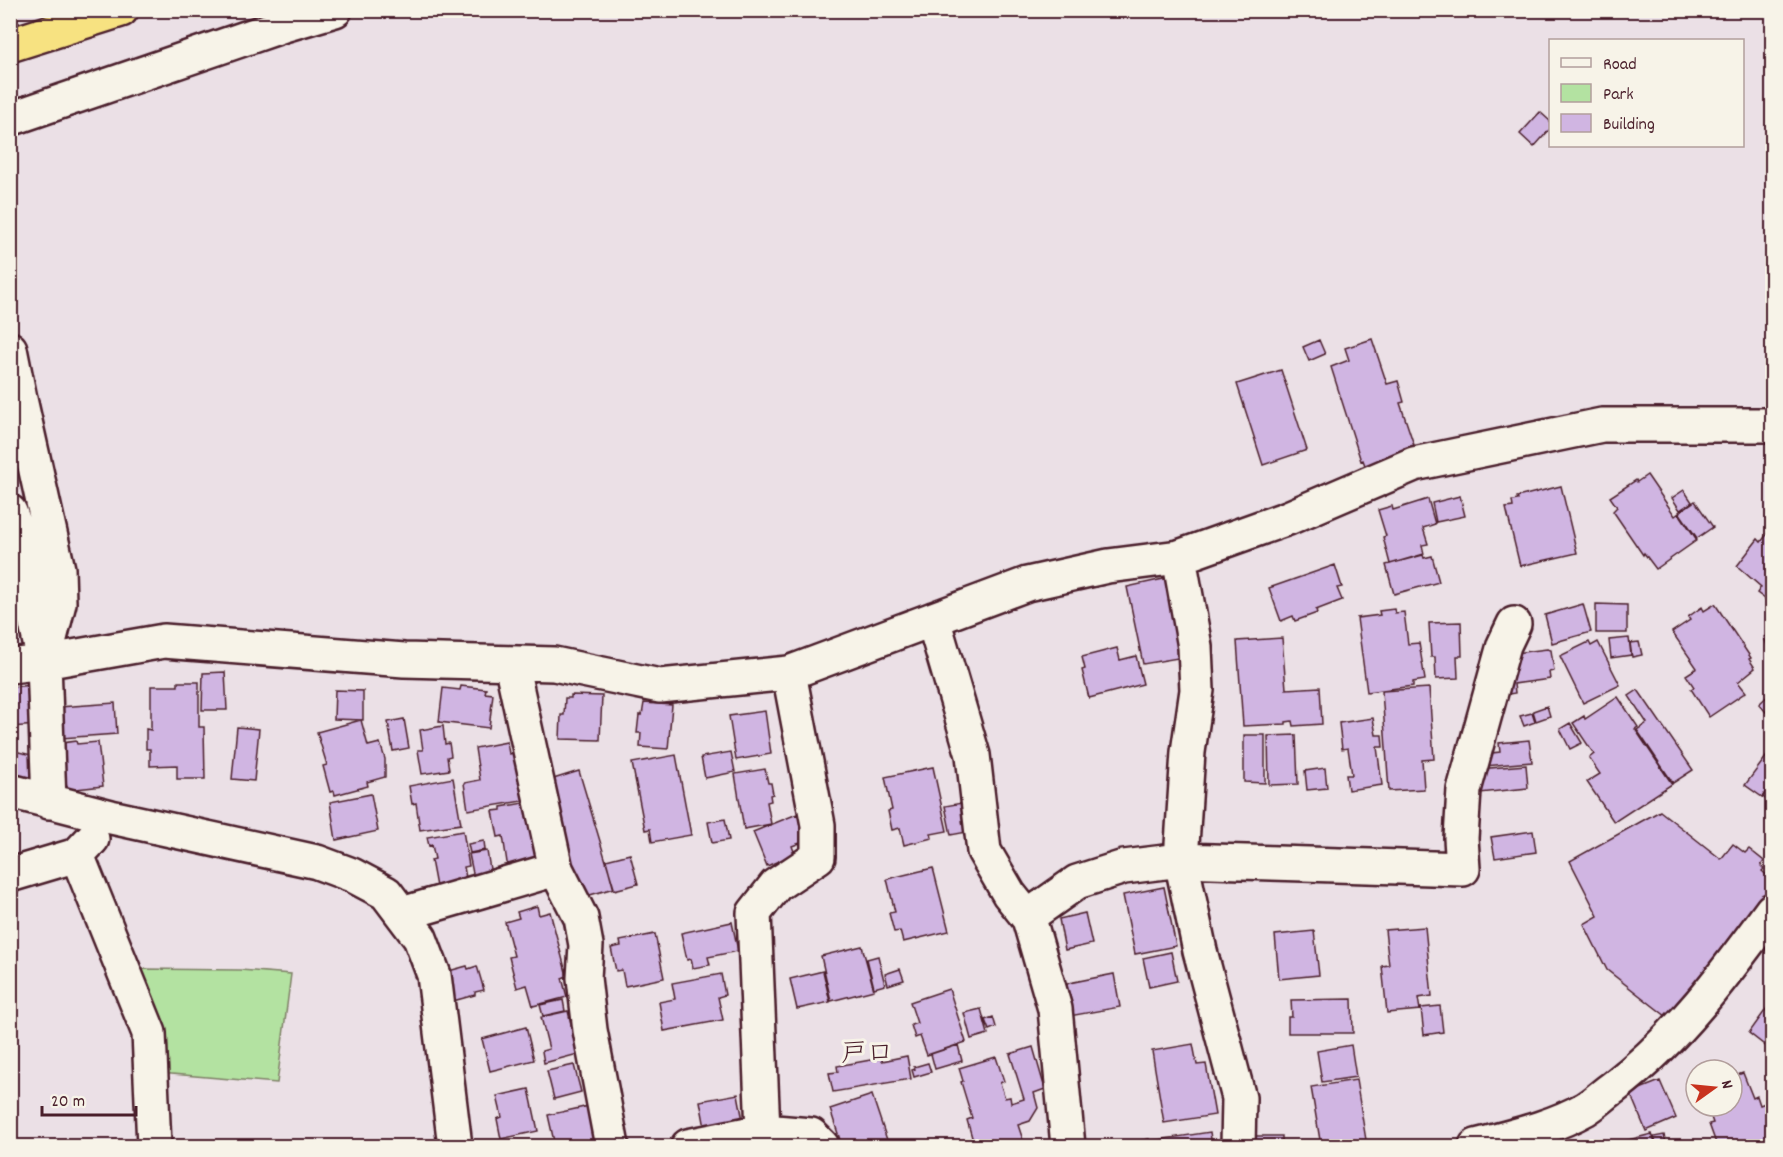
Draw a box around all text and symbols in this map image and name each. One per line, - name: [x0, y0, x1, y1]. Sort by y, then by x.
- legend: [1549, 39, 1744, 147]
- text: Road: [1603, 53, 1637, 78]
- text: Park: [1603, 83, 1634, 108]
- text: Building: [1603, 113, 1655, 138]
- district label: 戸口: [841, 1037, 893, 1074]
- north arrow: [1684, 1058, 1744, 1118]
- text: N: [1714, 1078, 1738, 1092]
- scale bar: [42, 1079, 136, 1117]
- text: 20 m: [51, 1090, 85, 1115]

